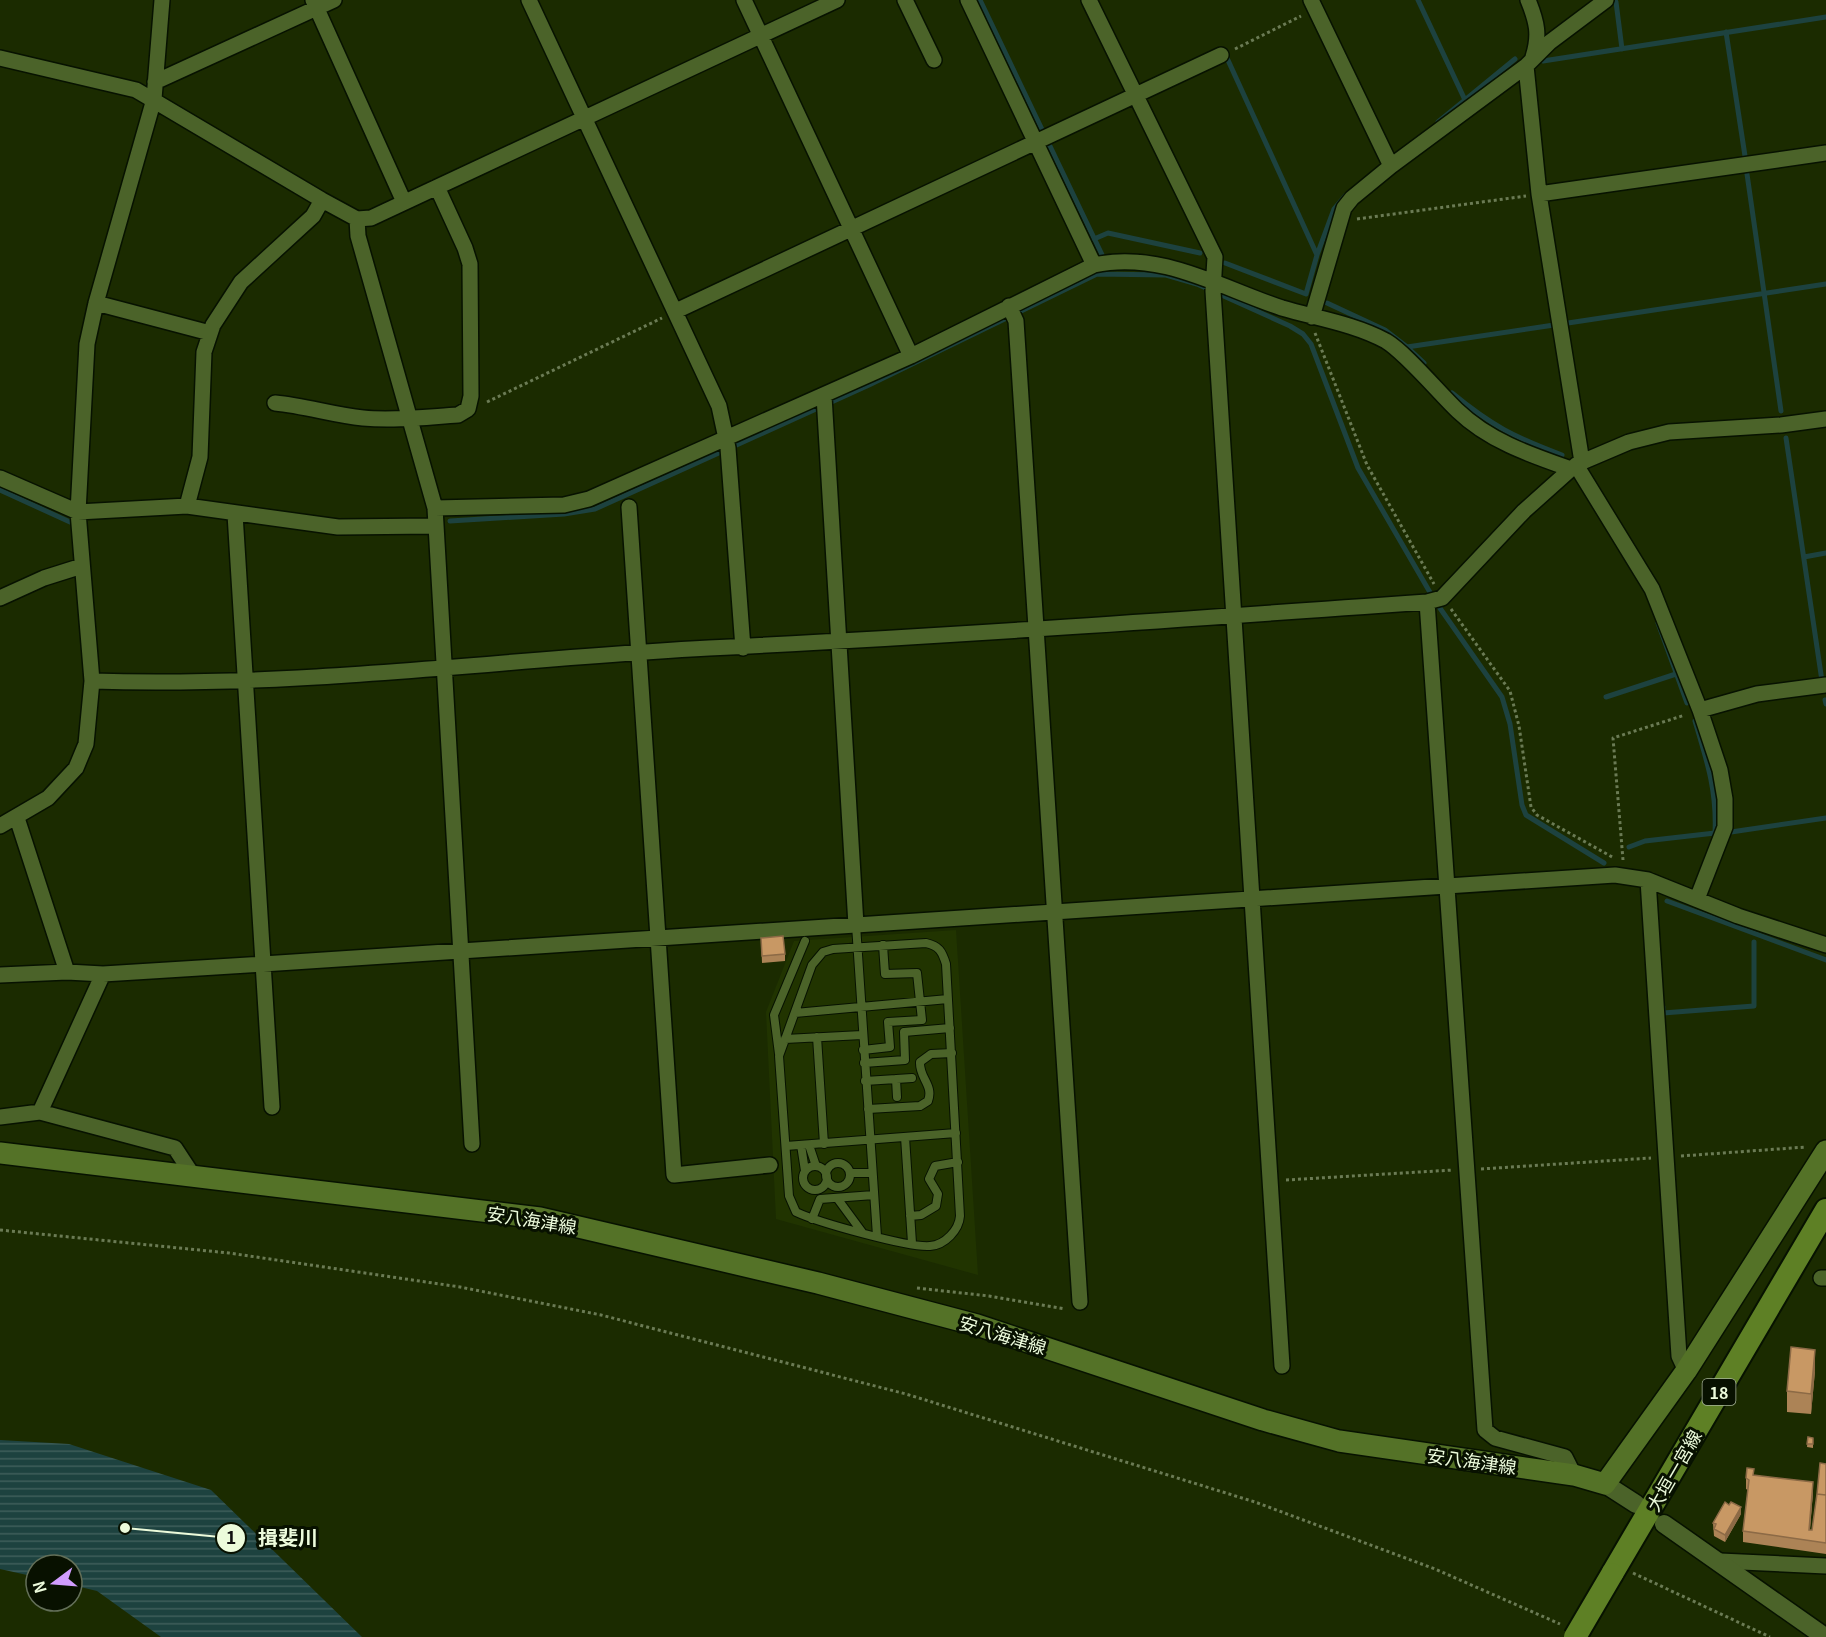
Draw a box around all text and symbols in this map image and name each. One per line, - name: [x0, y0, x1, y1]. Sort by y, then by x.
- street label: 安八海津線: [486, 1199, 578, 1239]
- street label: 安八海津線: [956, 1308, 1050, 1360]
- road number: 18: [1702, 1379, 1736, 1405]
- street label: 大垣一宮線: [1639, 1425, 1707, 1515]
- street label: 安八海津線: [1426, 1441, 1518, 1479]
- callout: 揖斐川: [216, 1519, 330, 1557]
- text: 揖斐川: [258, 1522, 318, 1551]
- text: 1: [226, 1523, 236, 1549]
- north arrow: [24, 1553, 84, 1613]
- text: N: [25, 1578, 52, 1596]

